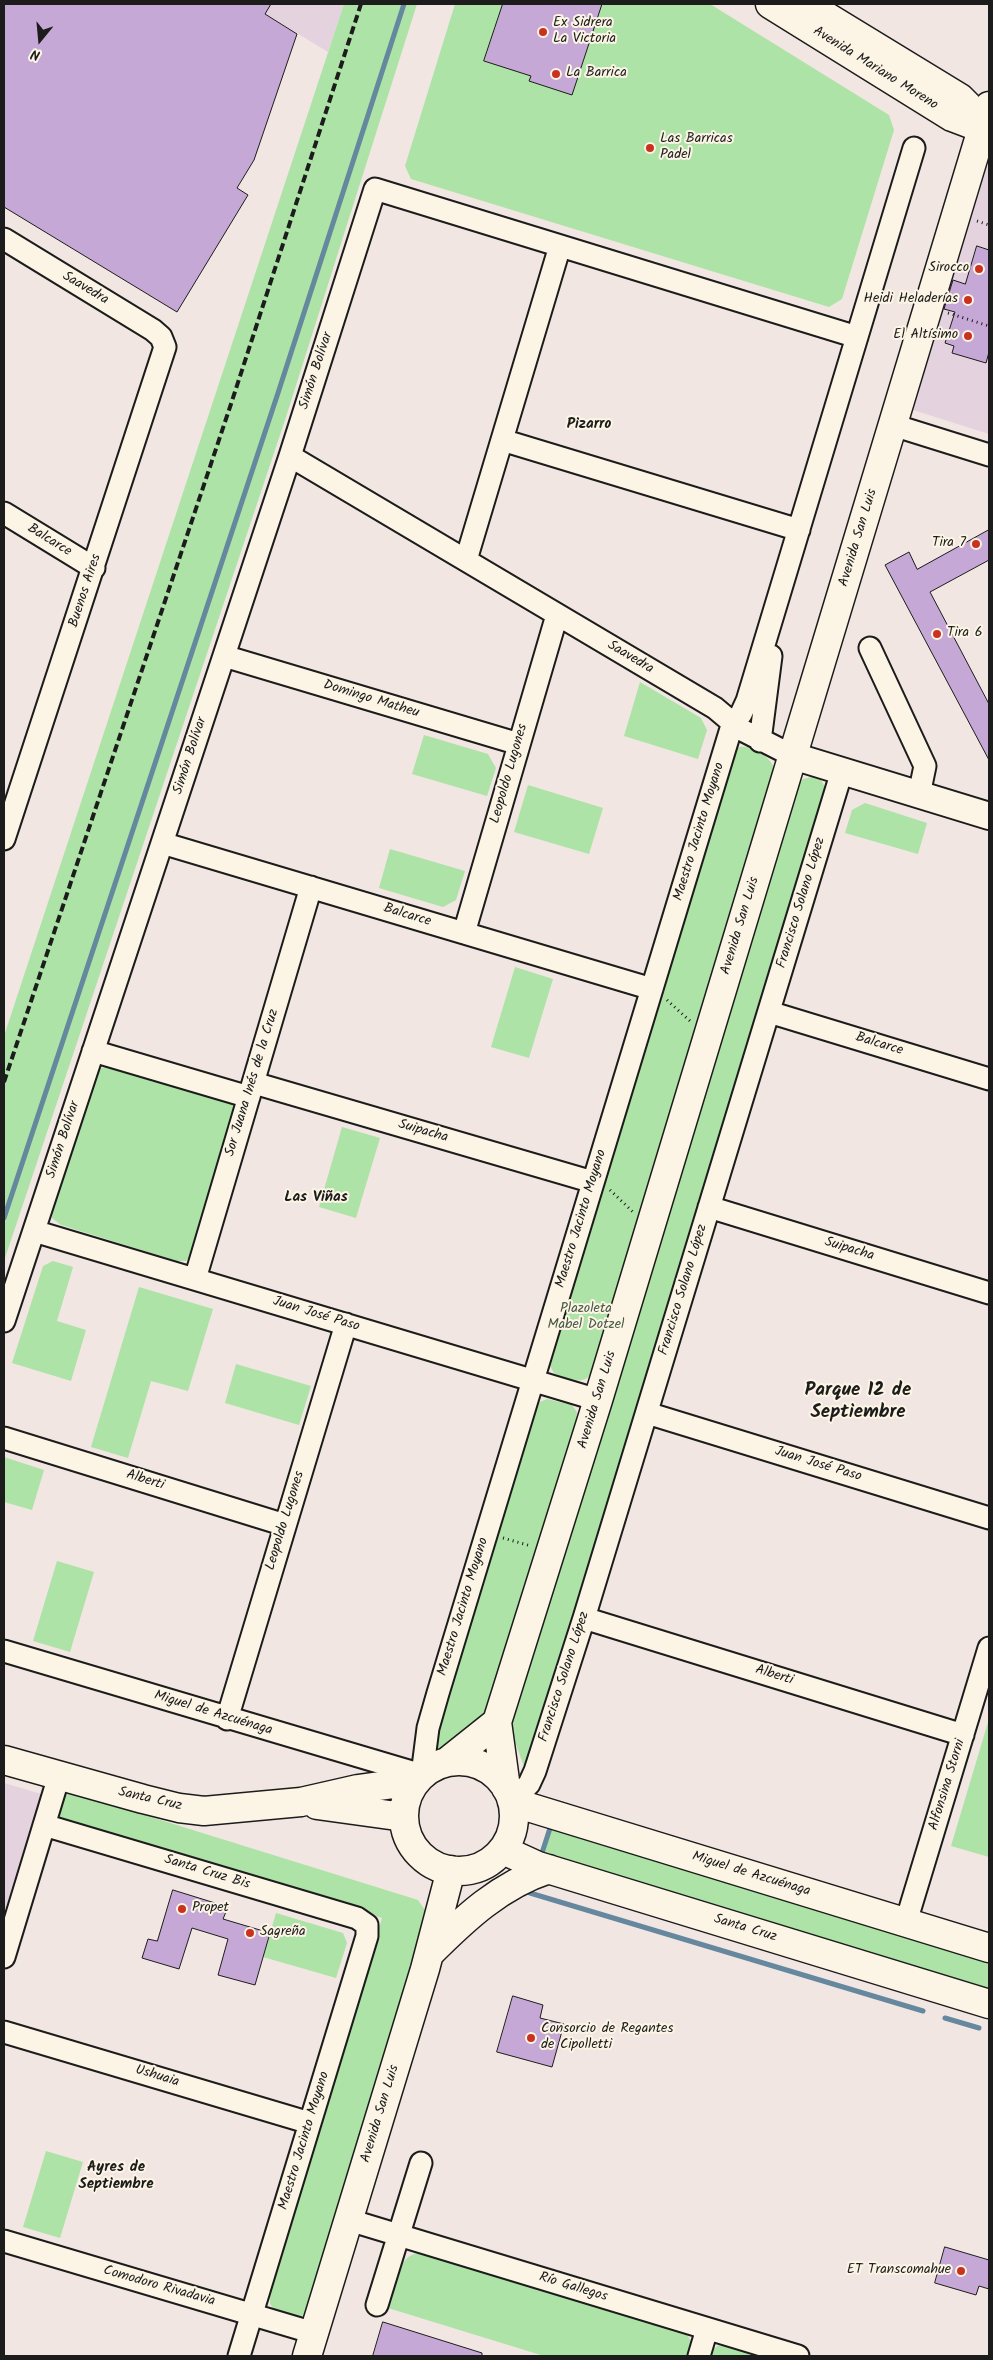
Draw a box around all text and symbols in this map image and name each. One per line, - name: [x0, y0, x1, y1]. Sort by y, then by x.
- north arrow: [15, 15, 65, 65]
- place label: Ex Sidrera La Victoria: [553, 16, 616, 48]
- street label: Avenida Mariano Moreno: [809, 24, 941, 114]
- marker: Ex Sidrera La Victoria: [537, 26, 549, 38]
- text: N: [28, 43, 43, 66]
- place label: La Barrica: [566, 66, 627, 82]
- marker: La Barrica: [550, 68, 562, 80]
- place label: Las Barricas Padel: [660, 132, 733, 164]
- marker: Las Barricas Padel: [644, 142, 656, 154]
- place label: Sirocco: [928, 261, 969, 277]
- marker: Sirocco: [973, 263, 985, 275]
- street label: Saavedra: [59, 269, 111, 309]
- place label: Heidi Heladerías: [864, 292, 958, 308]
- marker: Heidi Heladerías: [962, 294, 974, 306]
- place label: El Altísimo: [893, 328, 958, 344]
- street label: Simón Bolívar: [297, 330, 337, 412]
- marker: El Altísimo: [962, 330, 974, 342]
- district label: Pizarro: [567, 416, 611, 434]
- street label: Avenida San Luis: [836, 487, 882, 589]
- street label: Balcarce: [24, 521, 74, 561]
- place label: Tira 7: [932, 536, 966, 552]
- marker: Tira 7: [970, 538, 982, 550]
- street label: Buenos Aires: [66, 552, 106, 630]
- place label: Tira 6: [947, 626, 982, 642]
- marker: Tira 6: [931, 628, 943, 640]
- street label: Saavedra: [604, 638, 656, 678]
- street label: Domingo Matheu: [321, 677, 421, 723]
- street label: Simón Bolívar: [171, 715, 211, 797]
- street label: Leopoldo Lugones: [488, 722, 532, 826]
- street label: Maestro Jacinto Moyano: [671, 761, 729, 903]
- street label: Francisco Solano López: [774, 836, 830, 970]
- street label: Avenida San Luis: [718, 875, 764, 977]
- street label: Balcarce: [381, 901, 433, 931]
- street label: Sor Juana Inés de la Cruz: [223, 1007, 283, 1159]
- street label: Balcarce: [853, 1030, 905, 1060]
- street label: Simón Bolívar: [44, 1099, 84, 1181]
- street label: Suipacha: [396, 1117, 450, 1147]
- street label: Maestro Jacinto Moyano: [553, 1148, 611, 1290]
- district label: Las Viñas: [284, 1189, 348, 1207]
- street label: Francisco Solano López: [656, 1223, 712, 1357]
- street label: Suipacha: [822, 1235, 876, 1265]
- street label: Juan José Paso: [271, 1294, 361, 1336]
- park label: Plazoleta Mabel Dotzel: [548, 1302, 624, 1334]
- street label: Avenida San Luis: [575, 1349, 621, 1451]
- district label: Parque 12 de Septiembre: [805, 1381, 911, 1425]
- street label: Juan José Paso: [773, 1444, 863, 1486]
- street label: Alberti: [124, 1467, 166, 1495]
- street label: Leopoldo Lugones: [263, 1469, 309, 1573]
- street label: Maestro Jacinto Moyano: [435, 1536, 493, 1678]
- street label: Francisco Solano López: [536, 1610, 594, 1744]
- street label: Alberti: [753, 1662, 795, 1690]
- street label: Miguel de Azcuénaga: [152, 1688, 274, 1740]
- street label: Alfonsina Storni: [926, 1737, 970, 1833]
- street label: Santa Cruz: [116, 1785, 184, 1815]
- street label: Miguel de Azcuénaga: [690, 1849, 812, 1901]
- street label: Santa Cruz Bis: [162, 1852, 252, 1894]
- place label: Propet: [192, 1901, 229, 1917]
- marker: Propet: [176, 1903, 188, 1915]
- street label: Santa Cruz: [711, 1911, 779, 1947]
- place label: Sagreña: [260, 1925, 306, 1941]
- marker: Sagreña: [244, 1927, 256, 1939]
- place label: Consorcio de Regantes de Cipolletti: [541, 2022, 673, 2054]
- marker: Consorcio de Regantes de Cipolletti: [525, 2032, 537, 2044]
- street label: Ushuaia: [133, 2062, 181, 2092]
- street label: Avenida San Luis: [358, 2063, 404, 2165]
- street label: Maestro Jacinto Moyano: [276, 2070, 334, 2212]
- district label: Ayres de Septiembre: [78, 2159, 154, 2194]
- street label: Comodoro Rivadavia: [101, 2263, 217, 2311]
- place label: ET Transcomahue: [847, 2263, 951, 2279]
- marker: ET Transcomahue: [955, 2265, 967, 2277]
- street label: Río Gallegos: [537, 2270, 609, 2306]

